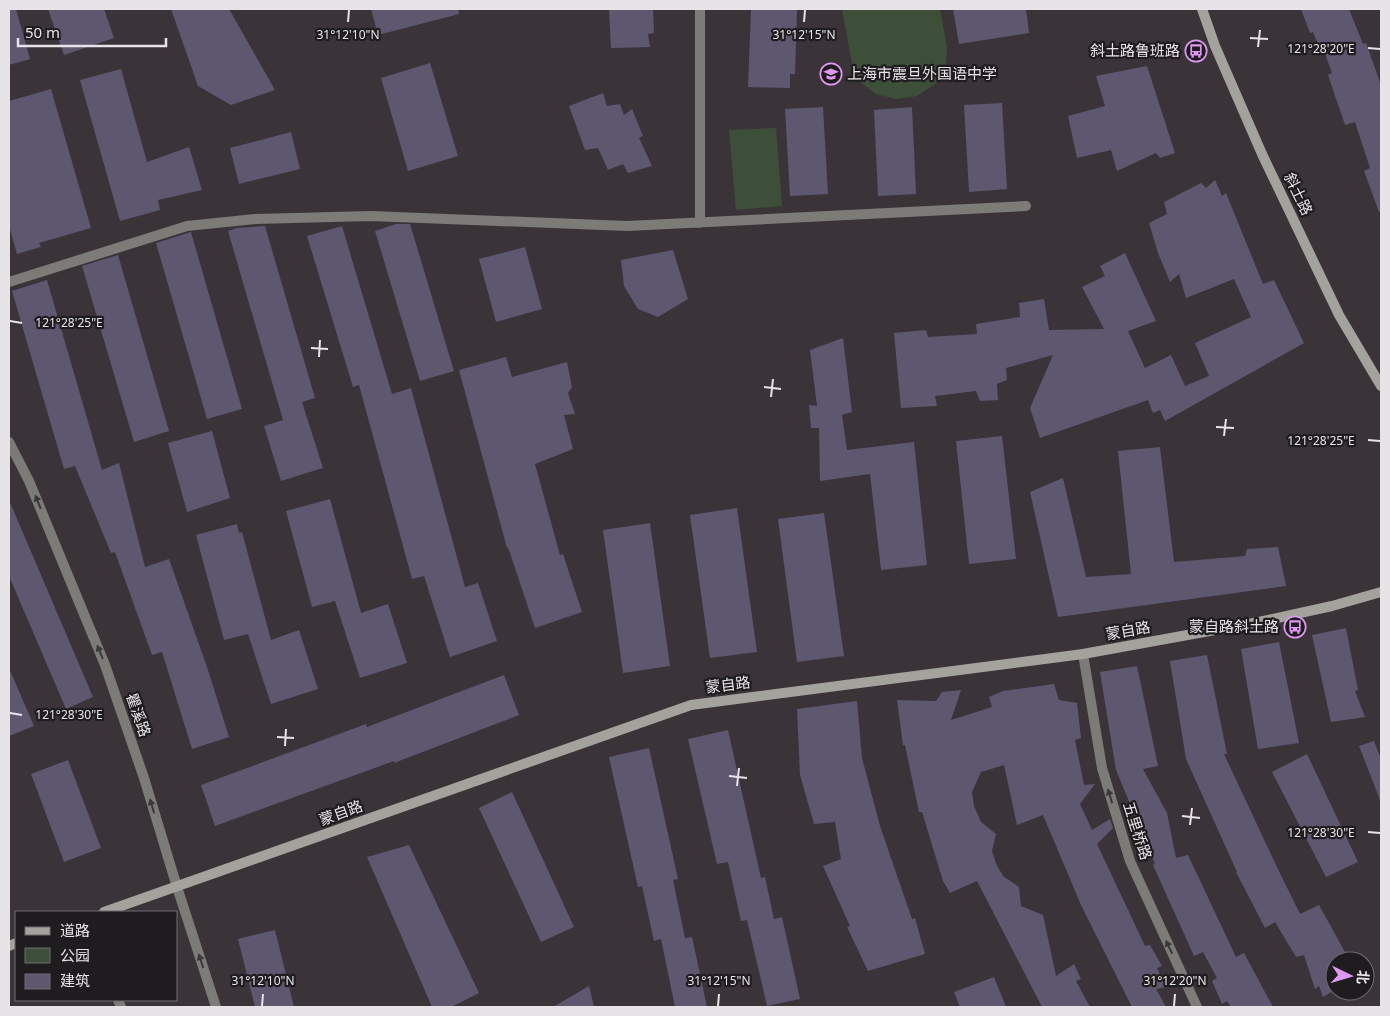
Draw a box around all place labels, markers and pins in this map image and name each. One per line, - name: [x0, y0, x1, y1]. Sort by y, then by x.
- bus stop icon: 斜土路鲁班路: [1184, 39, 1208, 63]
- place label: 斜土路鲁班路: [1090, 40, 1180, 60]
- school or university icon: 上海市震旦外国语中学: [819, 62, 843, 86]
- place label: 上海市震旦外国语中学: [847, 63, 997, 83]
- bus stop icon: 蒙自路斜土路: [1283, 615, 1307, 639]
- place label: 蒙自路斜土路: [1189, 616, 1279, 636]

